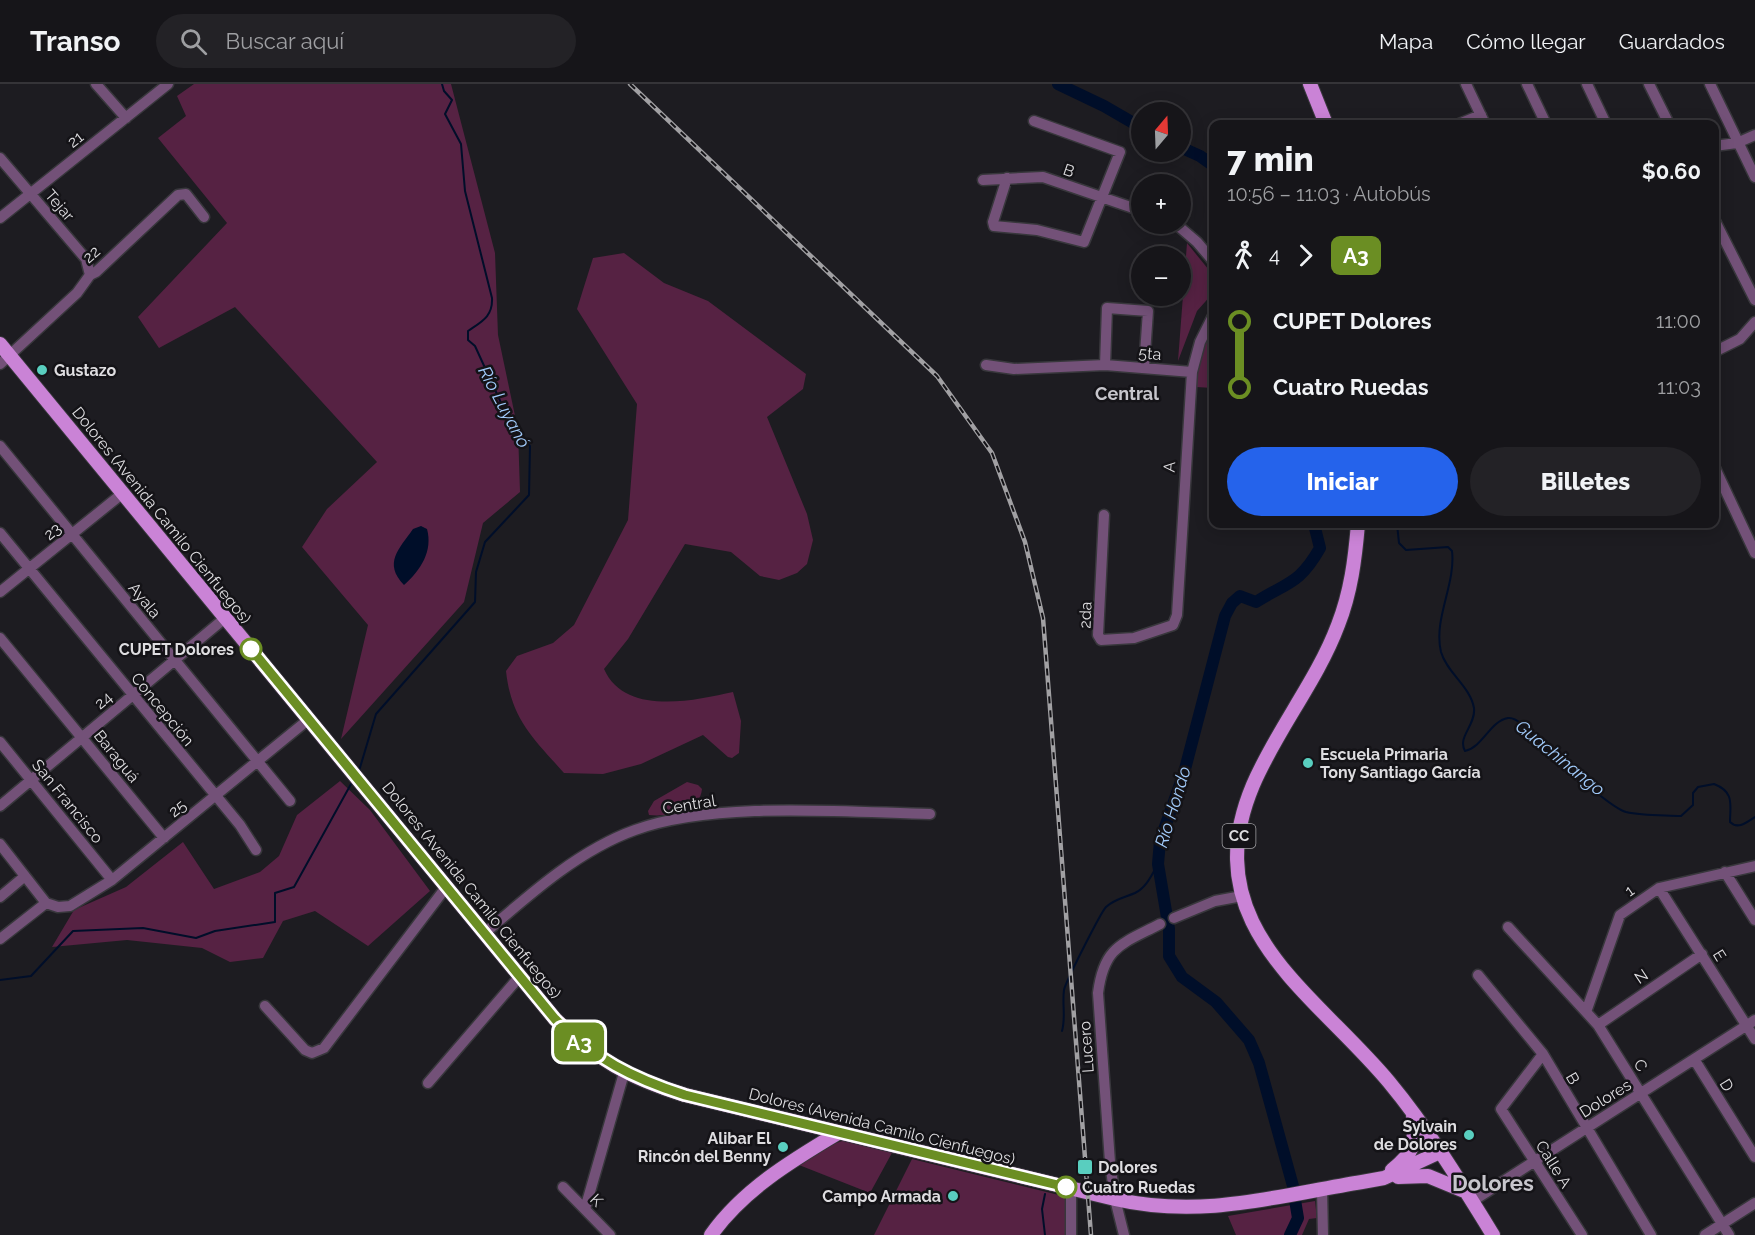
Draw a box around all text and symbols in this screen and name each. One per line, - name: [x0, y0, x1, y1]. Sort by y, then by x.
- search box: [156, 14, 576, 68]
- text: Transo: [30, 25, 120, 58]
- icon: search: [177, 25, 210, 58]
- text: Buscar aquí: [225, 28, 344, 54]
- text: Mapa: [1379, 29, 1433, 54]
- text: Cómo llegar: [1466, 29, 1586, 54]
- text: Guardados: [1619, 29, 1725, 54]
- north arrow: [1131, 102, 1191, 162]
- map controls: [1131, 102, 1191, 306]
- street label: 21: [63, 127, 87, 152]
- text: 7 min: [1227, 140, 1314, 179]
- text: $0.60: [1642, 158, 1701, 184]
- street label: B: [1061, 160, 1077, 181]
- button: +: [1131, 174, 1191, 234]
- text: 10:56 – 11:03 · Autobús: [1227, 182, 1431, 206]
- street label: Tejar: [41, 186, 79, 225]
- icon: walk: [1227, 239, 1260, 272]
- icon: forward: [1289, 239, 1322, 272]
- street label: 22: [79, 242, 104, 267]
- text: 4: [1269, 243, 1280, 267]
- text: A3: [1343, 243, 1369, 268]
- button: −: [1131, 246, 1191, 306]
- text: CUPET Dolores: [1273, 308, 1432, 334]
- text: 11:00: [1656, 309, 1701, 333]
- street label: 5ta: [1138, 343, 1162, 364]
- place label: Gustazo: [54, 361, 116, 380]
- water label: Río Luyanó: [474, 362, 535, 451]
- marker: Gustazo: [35, 363, 49, 377]
- text: Cuatro Ruedas: [1273, 374, 1429, 400]
- text: 11:03: [1657, 375, 1701, 399]
- district label: Central: [1095, 383, 1159, 404]
- street label: Dolores (Avenida Camilo Cienfuegos): [68, 403, 255, 628]
- button: Iniciar: [1227, 447, 1458, 516]
- button: Billetes: [1470, 447, 1701, 516]
- street label: A: [1160, 461, 1179, 473]
- street label: 23: [40, 519, 65, 544]
- street label: Ayala: [124, 579, 165, 622]
- street label: 2da: [1076, 601, 1095, 629]
- marker: CUPET Dolores: [240, 638, 262, 660]
- place label: CUPET Dolores: [119, 640, 234, 659]
- street label: Concepción: [127, 669, 198, 750]
- street label: 24: [91, 687, 116, 713]
- water label: Guachinango: [1512, 715, 1609, 800]
- street label: Baraguá: [90, 726, 143, 786]
- place label: Escuela Primaria Tony Santiago García: [1320, 745, 1481, 782]
- street label: San Francisco: [28, 756, 107, 847]
- marker: Escuela Primaria Tony Santiago García: [1301, 756, 1315, 770]
- water label: Río Hondo: [1150, 764, 1195, 850]
- street label: Dolores (Avenida Camilo Cienfuegos): [378, 778, 565, 1003]
- street label: Central: [661, 791, 718, 818]
- street label: 25: [165, 795, 190, 821]
- road number: CC: [1222, 824, 1256, 848]
- street label: 1: [1621, 881, 1638, 900]
- street label: E: [1709, 946, 1730, 965]
- street label: N: [1631, 965, 1652, 988]
- street label: Lucero: [1075, 1020, 1098, 1073]
- line badge: A3: [552, 1022, 606, 1062]
- text: A3: [566, 1030, 592, 1055]
- street label: C: [1630, 1056, 1652, 1075]
- street label: B: [1562, 1069, 1583, 1088]
- street label: Dolores: [1576, 1075, 1635, 1122]
- street label: D: [1715, 1075, 1738, 1095]
- street label: Dolores (Avenida Camilo Cienfuegos): [747, 1084, 1017, 1169]
- place label: Sylvain de Dolores: [1374, 1117, 1457, 1154]
- marker: Sylvain de Dolores: [1462, 1128, 1476, 1142]
- place label: Alibar El Rincón del Benny: [638, 1129, 772, 1166]
- street label: Calle A: [1532, 1137, 1576, 1192]
- marker: Alibar El Rincón del Benny: [776, 1140, 790, 1154]
- marker: Dolores: [1076, 1158, 1094, 1176]
- place label: Dolores: [1098, 1158, 1158, 1177]
- district label: Dolores: [1452, 1170, 1534, 1196]
- marker: Cuatro Ruedas: [1055, 1176, 1077, 1198]
- place label: Cuatro Ruedas: [1082, 1178, 1195, 1197]
- place label: Campo Armada: [822, 1187, 941, 1206]
- marker: Campo Armada: [946, 1189, 960, 1203]
- street label: K: [586, 1190, 608, 1211]

